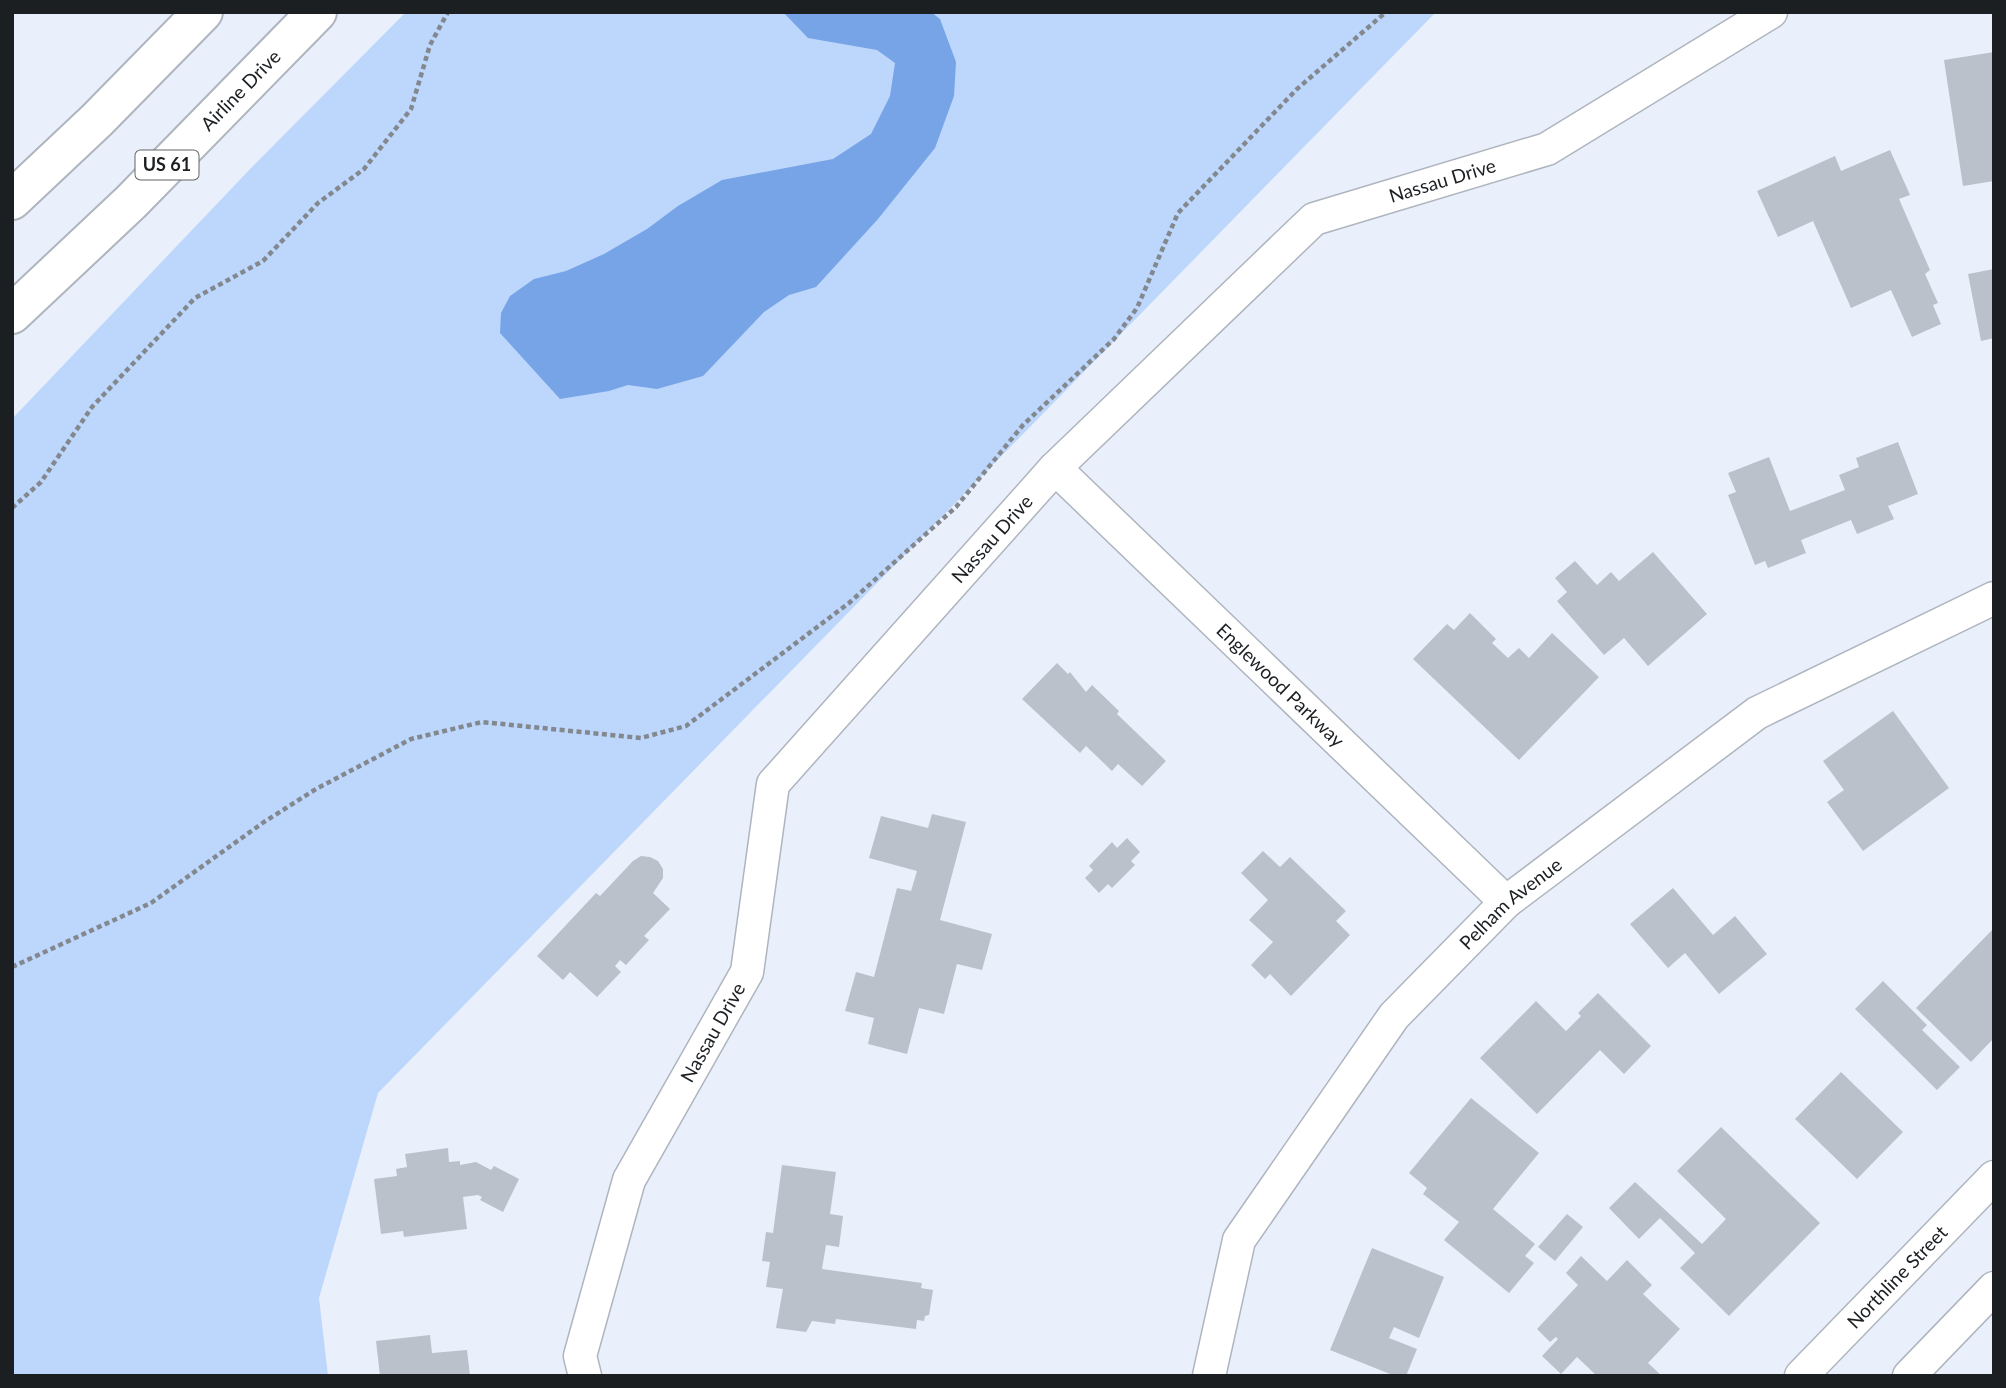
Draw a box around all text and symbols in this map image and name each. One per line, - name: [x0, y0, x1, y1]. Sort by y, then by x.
- street label: Airline Drive: [196, 44, 285, 135]
- road number: US 61: [136, 150, 198, 180]
- street label: Nassau Drive: [1386, 153, 1498, 207]
- street label: Nassau Drive: [946, 490, 1037, 587]
- street label: Englewood Parkway: [1212, 618, 1350, 752]
- street label: Pelham Avenue: [1454, 852, 1566, 954]
- street label: Nassau Drive: [675, 978, 750, 1086]
- street label: Northline Street: [1842, 1220, 1952, 1333]

